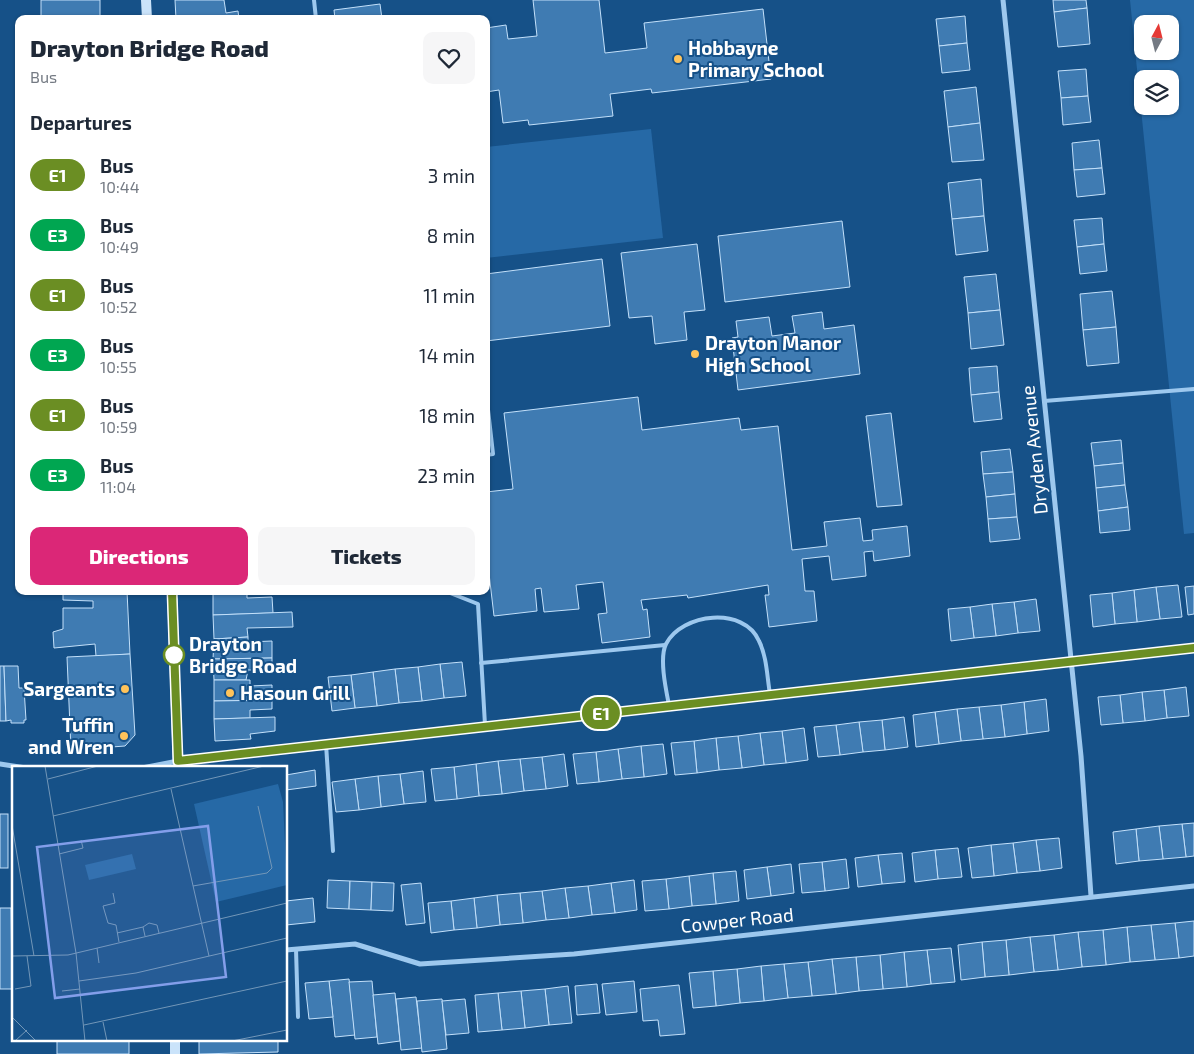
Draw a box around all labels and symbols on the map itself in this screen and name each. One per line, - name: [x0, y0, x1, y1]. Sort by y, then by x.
- north arrow: [1134, 15, 1179, 60]
- place label: Hobbayne Primary School: [688, 36, 825, 82]
- marker: Hobbayne Primary School: [672, 53, 684, 65]
- place label: Drayton Manor High School: [705, 331, 841, 376]
- marker: Drayton Manor High School: [689, 348, 701, 360]
- street label: Dryden Avenue: [1015, 384, 1052, 516]
- place label: Drayton Bridge Road: [189, 632, 297, 677]
- marker: Drayton Bridge Road: [163, 644, 185, 666]
- place label: Sargeants: [23, 677, 115, 700]
- place label: Hasoun Grill: [240, 681, 351, 704]
- marker: Sargeants: [119, 683, 131, 695]
- marker: Hasoun Grill: [224, 687, 236, 699]
- line badge: E1: [578, 697, 624, 729]
- place label: Tuffin and Wren: [28, 713, 114, 758]
- marker: Tuffin and Wren: [118, 730, 130, 742]
- inset map: [12, 766, 288, 1042]
- street label: Cowper Road: [679, 902, 795, 937]

